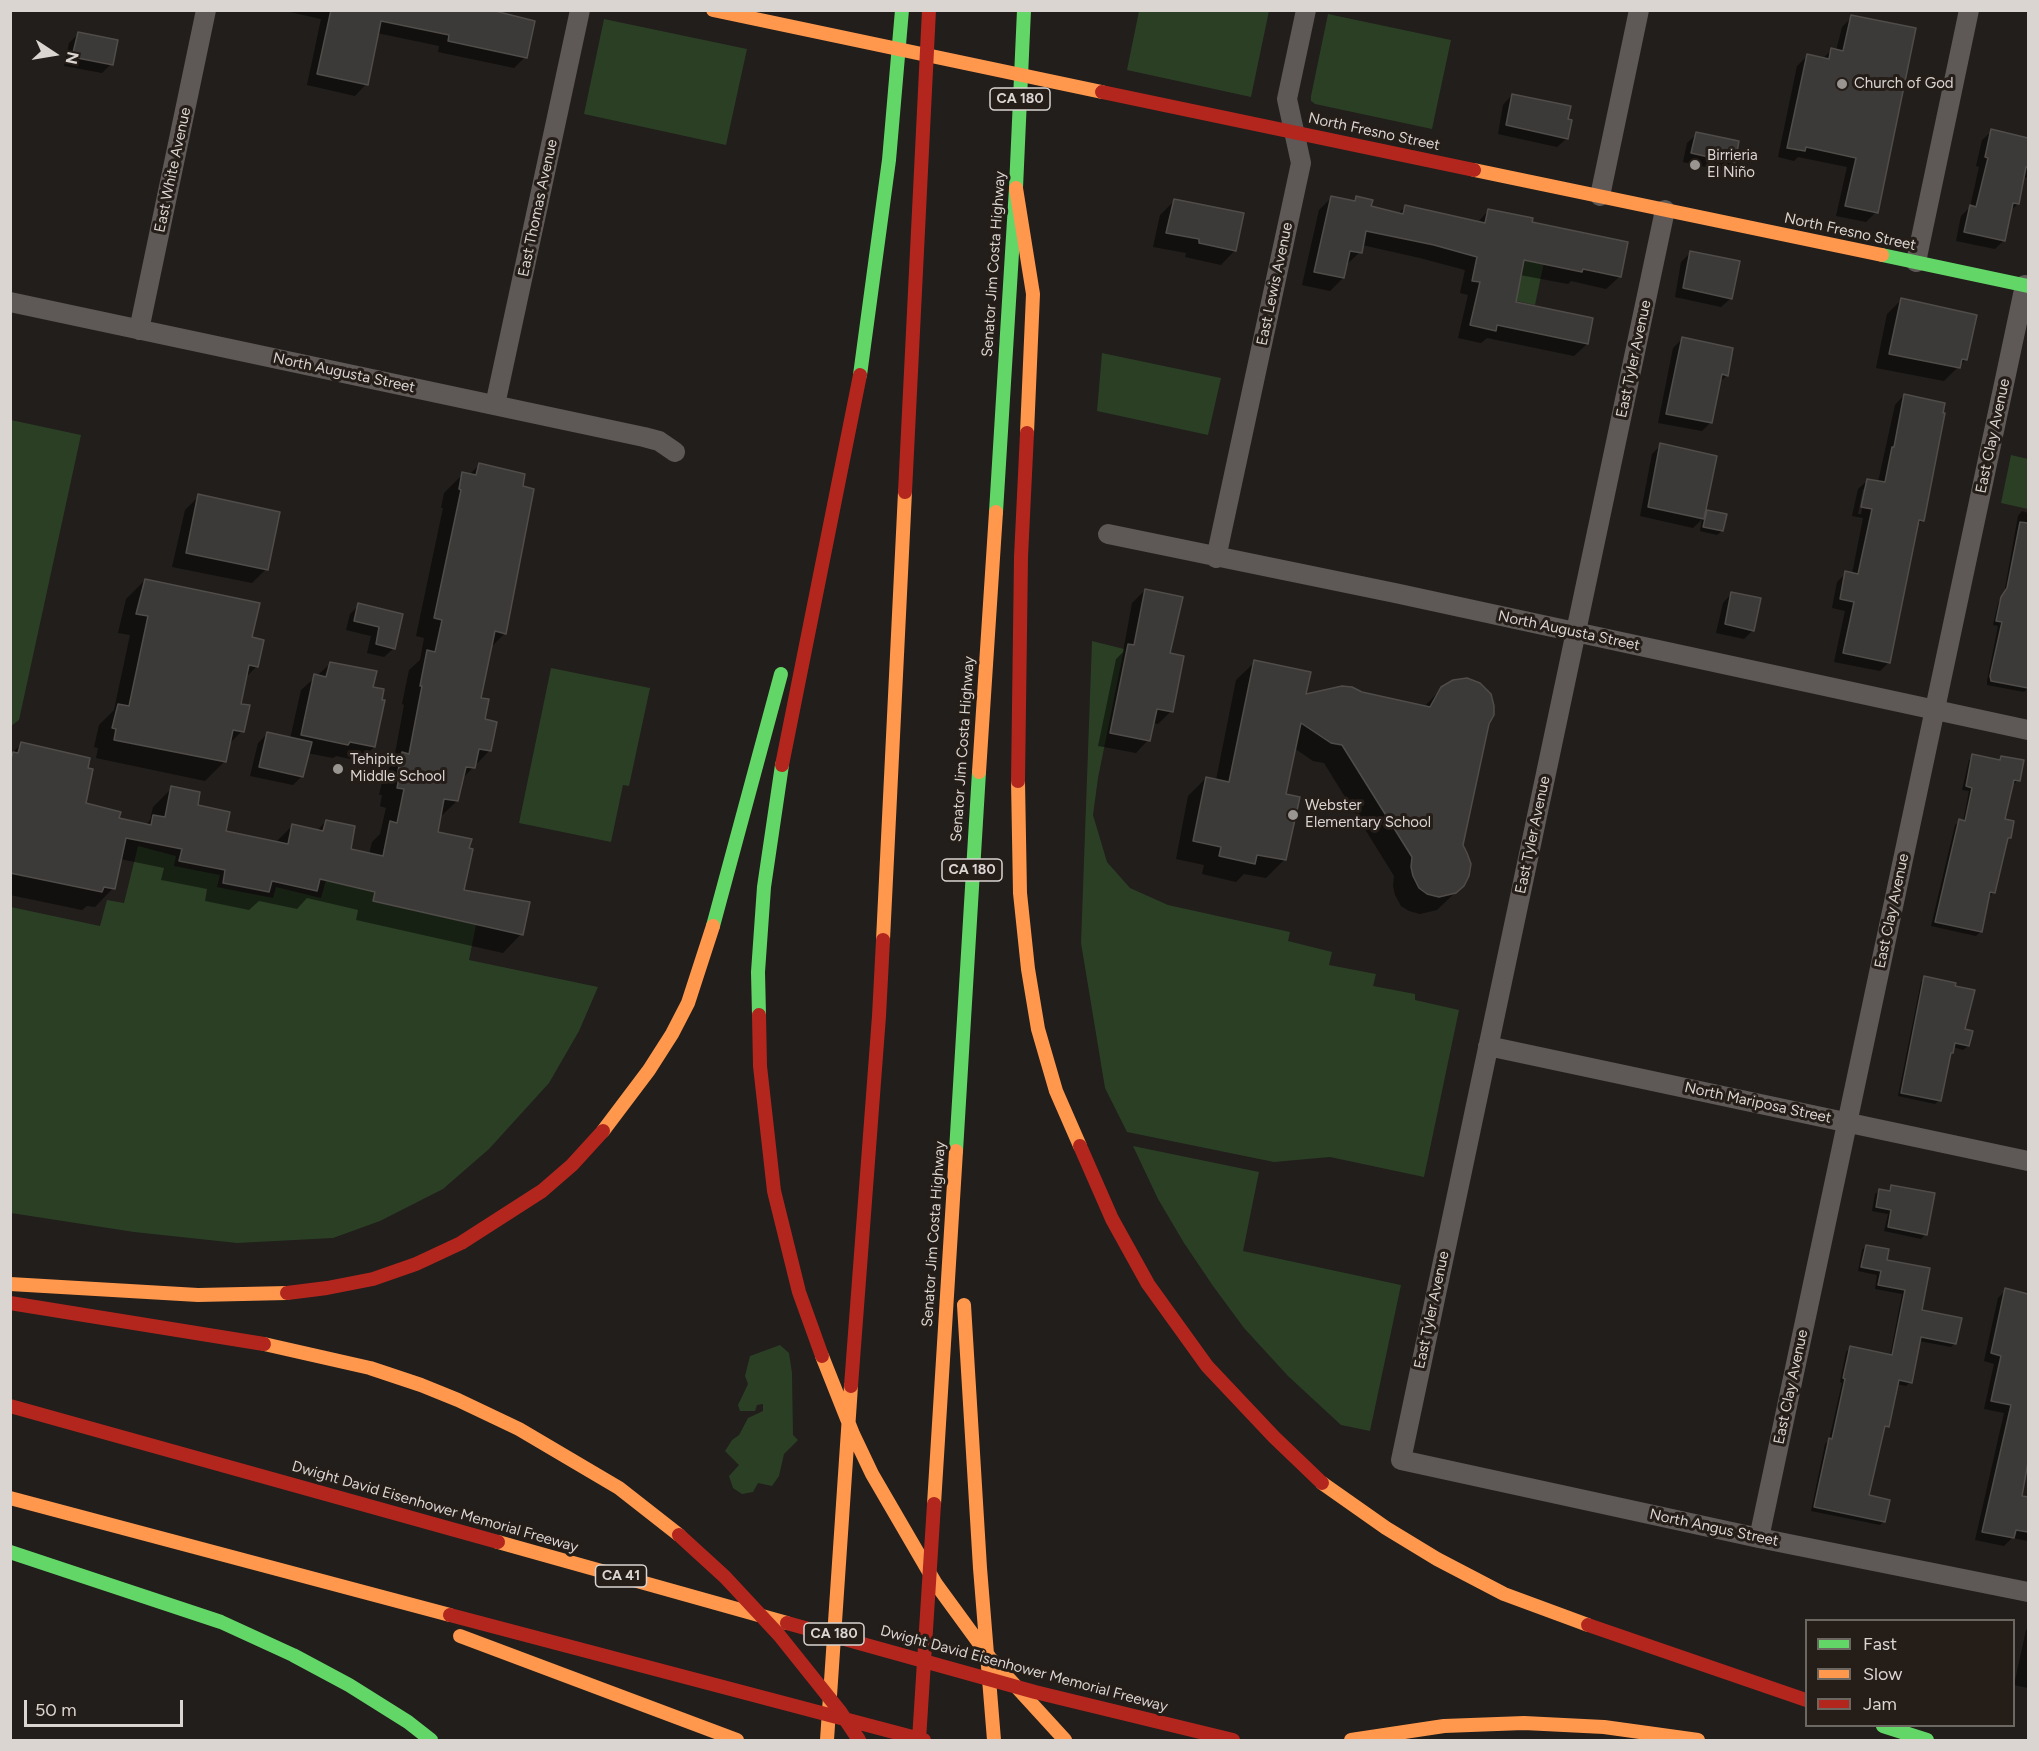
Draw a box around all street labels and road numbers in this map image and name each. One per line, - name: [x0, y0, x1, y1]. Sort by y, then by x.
- road number: CA 180: [990, 88, 1050, 110]
- street label: East White Avenue: [151, 106, 195, 234]
- street label: North Fresno Street: [1307, 109, 1441, 155]
- street label: East Thomas Avenue: [515, 138, 561, 278]
- street label: Senator Jim Costa Highway: [979, 170, 1009, 358]
- street label: North Fresno Street: [1783, 209, 1917, 255]
- street label: East Lewis Avenue: [1253, 221, 1297, 347]
- street label: East Tyler Avenue: [1613, 298, 1655, 420]
- street label: North Augusta Street: [271, 349, 417, 397]
- street label: East Clay Avenue: [1972, 377, 2014, 495]
- street label: North Augusta Street: [1496, 607, 1642, 655]
- street label: Senator Jim Costa Highway: [948, 655, 978, 843]
- street label: East Tyler Avenue: [1512, 774, 1554, 896]
- street label: East Clay Avenue: [1871, 852, 1913, 970]
- road number: CA 180: [942, 859, 1002, 881]
- street label: North Mariposa Street: [1683, 1079, 1833, 1127]
- street label: Senator Jim Costa Highway: [919, 1140, 949, 1328]
- street label: East Tyler Avenue: [1411, 1249, 1453, 1371]
- street label: East Clay Avenue: [1770, 1328, 1812, 1446]
- street label: Dwight David Eisenhower Memorial Freeway: [290, 1457, 580, 1557]
- street label: North Angus Street: [1648, 1506, 1780, 1550]
- road number: CA 41: [596, 1565, 646, 1587]
- street label: Dwight David Eisenhower Memorial Freeway: [878, 1622, 1170, 1716]
- road number: CA 180: [804, 1623, 864, 1645]

